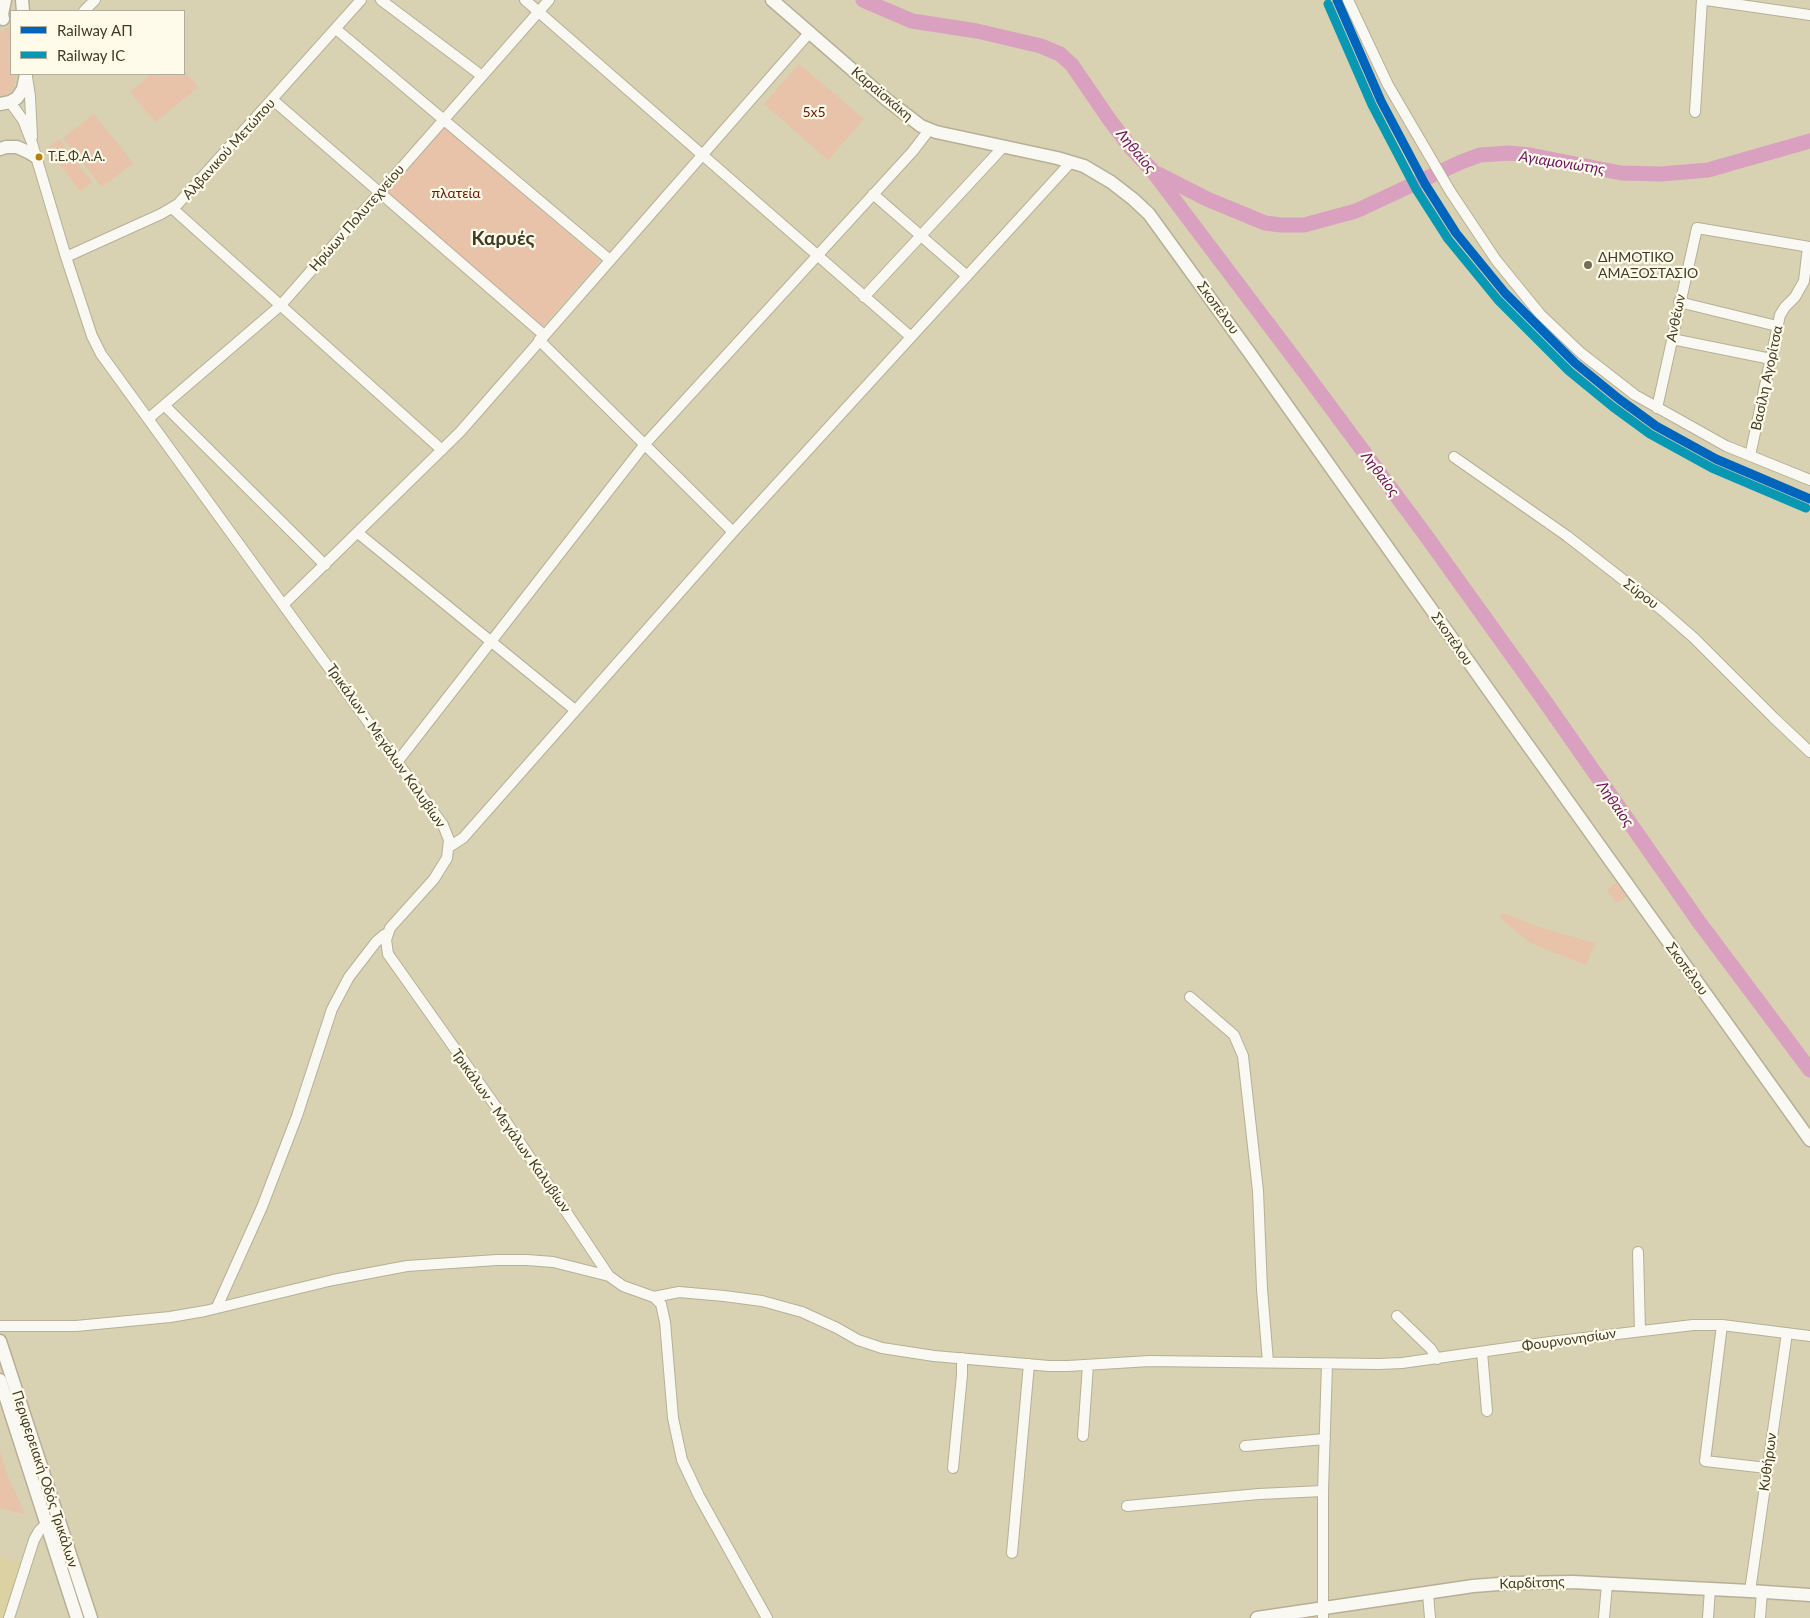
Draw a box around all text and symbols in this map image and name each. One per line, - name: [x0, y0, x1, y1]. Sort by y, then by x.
- legend: [10, 10, 185, 75]
- text: Railway ΑΠ: [57, 21, 133, 39]
- text: Railway IC: [57, 46, 125, 64]
- street label: Καραϊσκάκη: [848, 63, 916, 125]
- street label: Αλβανικού Μετώπου: [179, 95, 279, 203]
- park label: 5x5: [802, 104, 826, 120]
- water label: Ληθαίος: [1112, 125, 1160, 177]
- water label: Αγιαμονιώτης: [1518, 147, 1606, 179]
- place label: Τ.Ε.Φ.Α.Α.: [48, 149, 105, 165]
- marker: Τ.Ε.Φ.Α.Α.: [34, 152, 44, 162]
- street label: Ηρώων Πολυτεχνείου: [306, 161, 408, 275]
- park label: πλατεία: [432, 185, 480, 201]
- district label: Καρυές: [472, 228, 534, 250]
- place label: ΔΗΜΟΤΙΚΟ ΑΜΑΞΟΣΤΑΣΙΟ: [1598, 249, 1698, 282]
- marker: ΔΗΜΟΤΙΚΟ ΑΜΑΞΟΣΤΑΣΙΟ: [1582, 259, 1594, 271]
- street label: Σκοπέλου: [1193, 278, 1243, 338]
- street label: Ανθέων: [1663, 293, 1689, 343]
- street label: Βασίλη Αγορίτσα: [1748, 324, 1786, 432]
- water label: Ληθαίος: [1357, 448, 1403, 500]
- street label: Σύρου: [1620, 575, 1662, 613]
- street label: Σκοπέλου: [1428, 609, 1476, 669]
- street label: Τρικάλων - Μεγάλων Καλυβίων: [323, 661, 449, 831]
- water label: Ληθαίος: [1593, 778, 1637, 830]
- street label: Σκοπέλου: [1662, 939, 1712, 999]
- street label: Τρικάλων - Μεγάλων Καλυβίων: [448, 1046, 574, 1216]
- street label: Φουρνονησίων: [1521, 1325, 1617, 1355]
- street label: Περιφερειακή Οδός Τρικάλων: [8, 1388, 82, 1570]
- street label: Κυθήρων: [1756, 1432, 1780, 1492]
- street label: Καρδίτσης: [1499, 1573, 1565, 1593]

